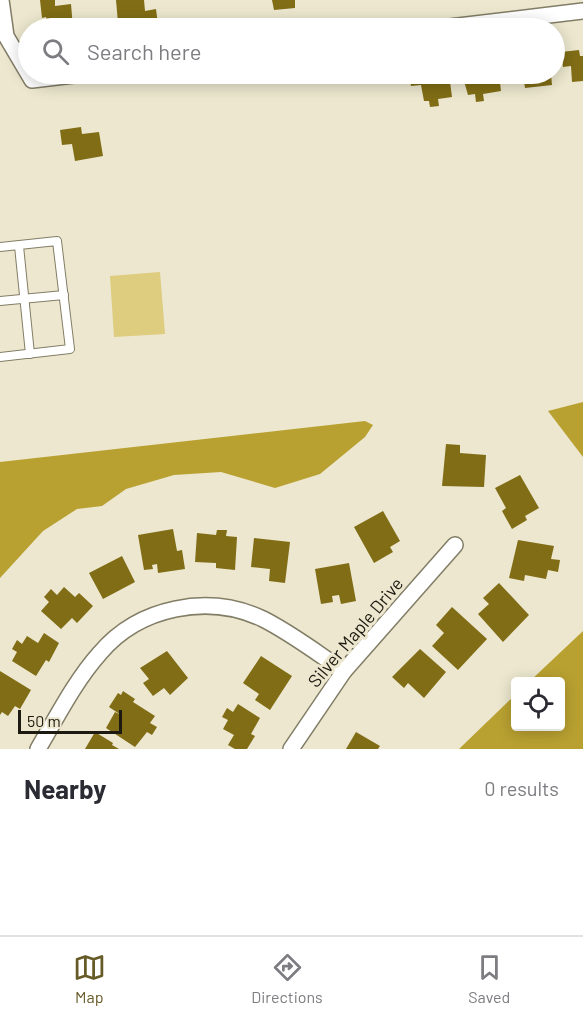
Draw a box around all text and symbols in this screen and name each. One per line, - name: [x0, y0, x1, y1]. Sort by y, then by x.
- search box: [18, 18, 565, 84]
- icon: search: [39, 35, 72, 68]
- text: Search here: [87, 38, 201, 64]
- street label: Silver Maple Drive: [303, 573, 407, 691]
- map controls: [511, 677, 565, 731]
- button: locate: [511, 677, 565, 731]
- scale bar: [18, 707, 122, 734]
- text: 50 m: [27, 711, 61, 730]
- text: Nearby: [24, 773, 106, 804]
- text: 0 results: [484, 776, 559, 800]
- tab: Map: [73, 951, 106, 1006]
- tab: Directions: [251, 951, 323, 1006]
- tab: Saved: [468, 951, 510, 1006]

